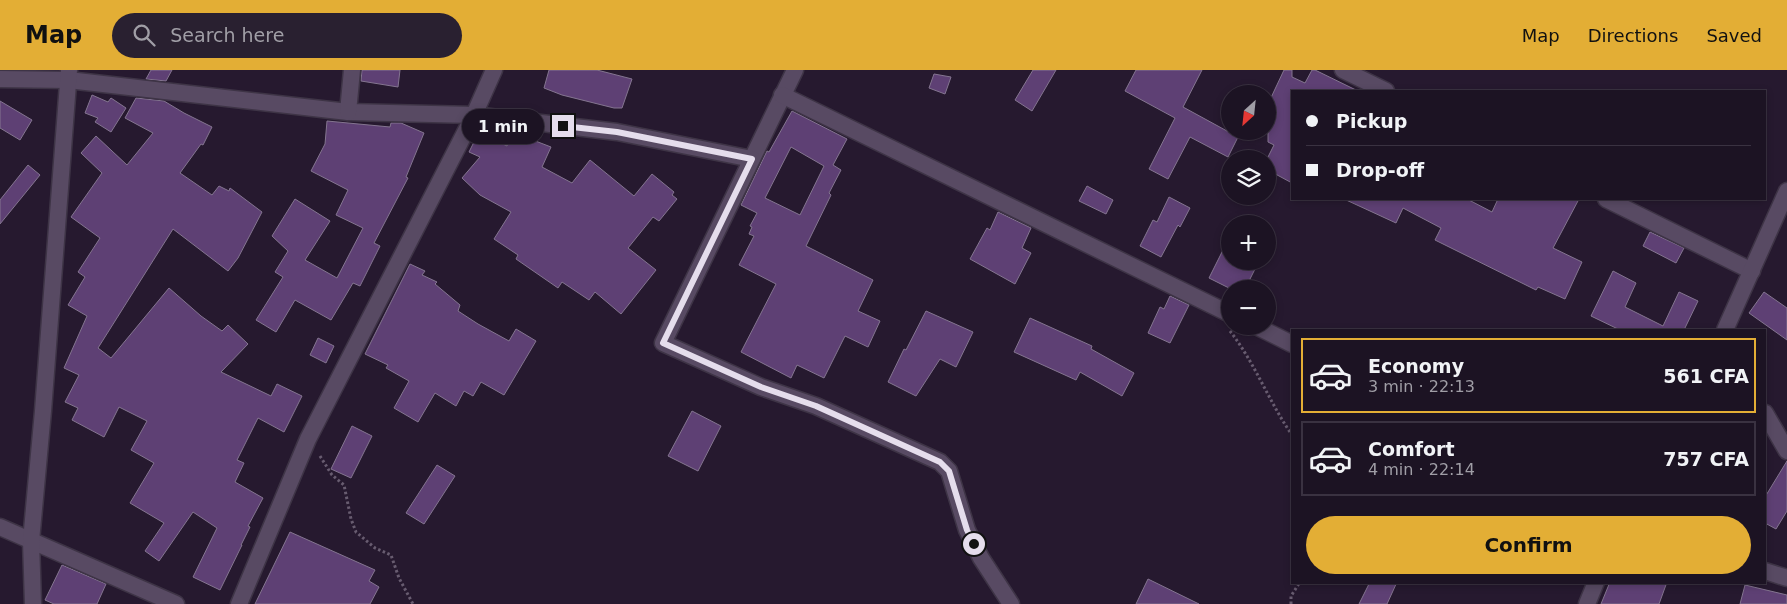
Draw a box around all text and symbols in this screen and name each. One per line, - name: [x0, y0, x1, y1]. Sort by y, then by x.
- search box: [112, 13, 462, 58]
- text: Map: [25, 21, 82, 49]
- icon: search: [130, 21, 158, 49]
- text: Search here: [170, 24, 284, 46]
- text: Map: [1522, 25, 1560, 46]
- text: Directions: [1588, 25, 1678, 46]
- text: Saved: [1706, 25, 1762, 46]
- north arrow: [1221, 85, 1276, 140]
- map controls: [1221, 85, 1276, 335]
- callout: 1 min: [463, 108, 546, 144]
- text: Pickup: [1336, 110, 1407, 132]
- route end: [552, 115, 574, 137]
- text: 1 min: [478, 117, 528, 136]
- button: layers: [1221, 150, 1276, 205]
- text: Drop-off: [1336, 159, 1424, 181]
- button: +: [1221, 215, 1276, 270]
- button: −: [1221, 280, 1276, 335]
- icon: car: [1308, 353, 1353, 398]
- text: Economy: [1368, 355, 1464, 377]
- text: 561 CFA: [1663, 365, 1749, 387]
- text: 3 min · 22:13: [1368, 377, 1475, 396]
- icon: car: [1308, 436, 1353, 481]
- text: Comfort: [1368, 438, 1455, 460]
- text: 757 CFA: [1663, 448, 1749, 470]
- text: 4 min · 22:14: [1368, 460, 1475, 479]
- button: Confirm: [1306, 516, 1751, 574]
- route start: [963, 533, 985, 555]

